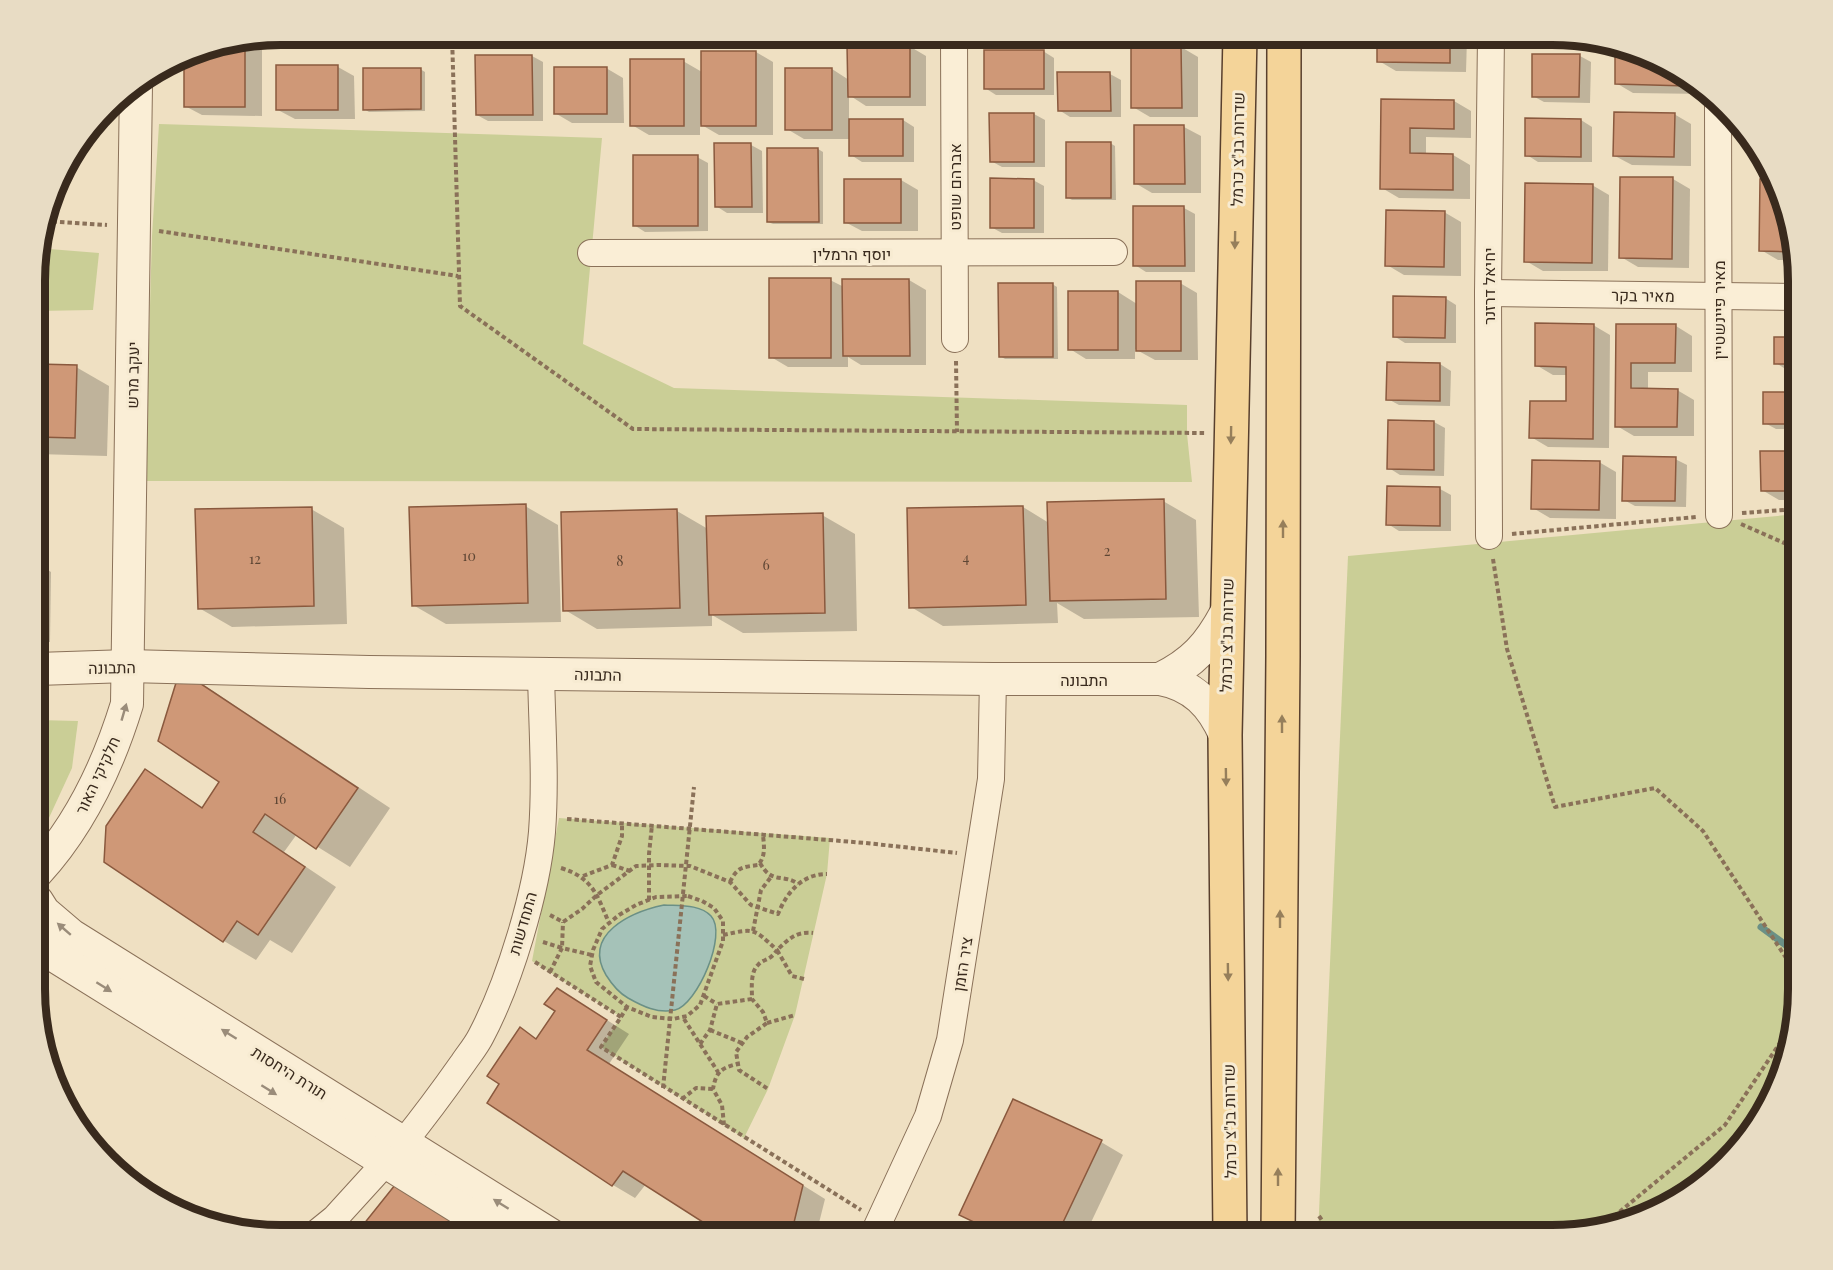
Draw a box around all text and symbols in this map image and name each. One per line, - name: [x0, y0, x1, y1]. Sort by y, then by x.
- street label: שדרות בנ"צ כרמל: [1226, 92, 1248, 206]
- street label: אברהם שופט: [944, 143, 965, 231]
- one-way arrow: [1230, 231, 1240, 250]
- street label: יוסף הרמלין: [813, 243, 891, 264]
- street label: יחיאל דרזנר: [1478, 247, 1499, 325]
- street label: מאיר פיינשטיין: [1708, 260, 1729, 360]
- street label: מאיר בקר: [1611, 284, 1675, 306]
- street label: יעקב מרש: [121, 341, 143, 409]
- one-way arrow: [1226, 426, 1235, 445]
- one-way arrow: [1278, 519, 1288, 538]
- house number: 2: [1104, 541, 1111, 560]
- house number: 10: [462, 546, 476, 565]
- house number: 4: [963, 548, 970, 567]
- house number: 12: [249, 549, 261, 568]
- house number: 8: [616, 551, 624, 570]
- house number: 6: [762, 555, 770, 574]
- street label: שדרות בנ"צ כרמל: [1215, 578, 1237, 692]
- street label: התבונה: [88, 656, 136, 678]
- street label: התבונה: [574, 663, 622, 685]
- street label: התבונה: [1060, 669, 1108, 690]
- one-way arrow: [120, 703, 129, 721]
- one-way arrow: [1277, 714, 1287, 733]
- street label: חלקיקי האור: [70, 733, 124, 817]
- one-way arrow: [1221, 768, 1230, 787]
- house number: 16: [274, 789, 286, 808]
- street label: התחדשות: [503, 889, 541, 957]
- one-way arrow: [1275, 909, 1285, 928]
- one-way arrow: [57, 923, 72, 936]
- street label: ציר הזמן: [947, 935, 977, 993]
- one-way arrow: [1223, 963, 1232, 982]
- one-way arrow: [96, 981, 112, 992]
- one-way arrow: [221, 1029, 237, 1040]
- street label: תורת היחסות: [248, 1040, 332, 1104]
- street label: שדרות בנ"צ כרמל: [1218, 1064, 1240, 1178]
- one-way arrow: [261, 1084, 278, 1095]
- one-way arrow: [1273, 1167, 1283, 1186]
- one-way arrow: [493, 1199, 509, 1210]

